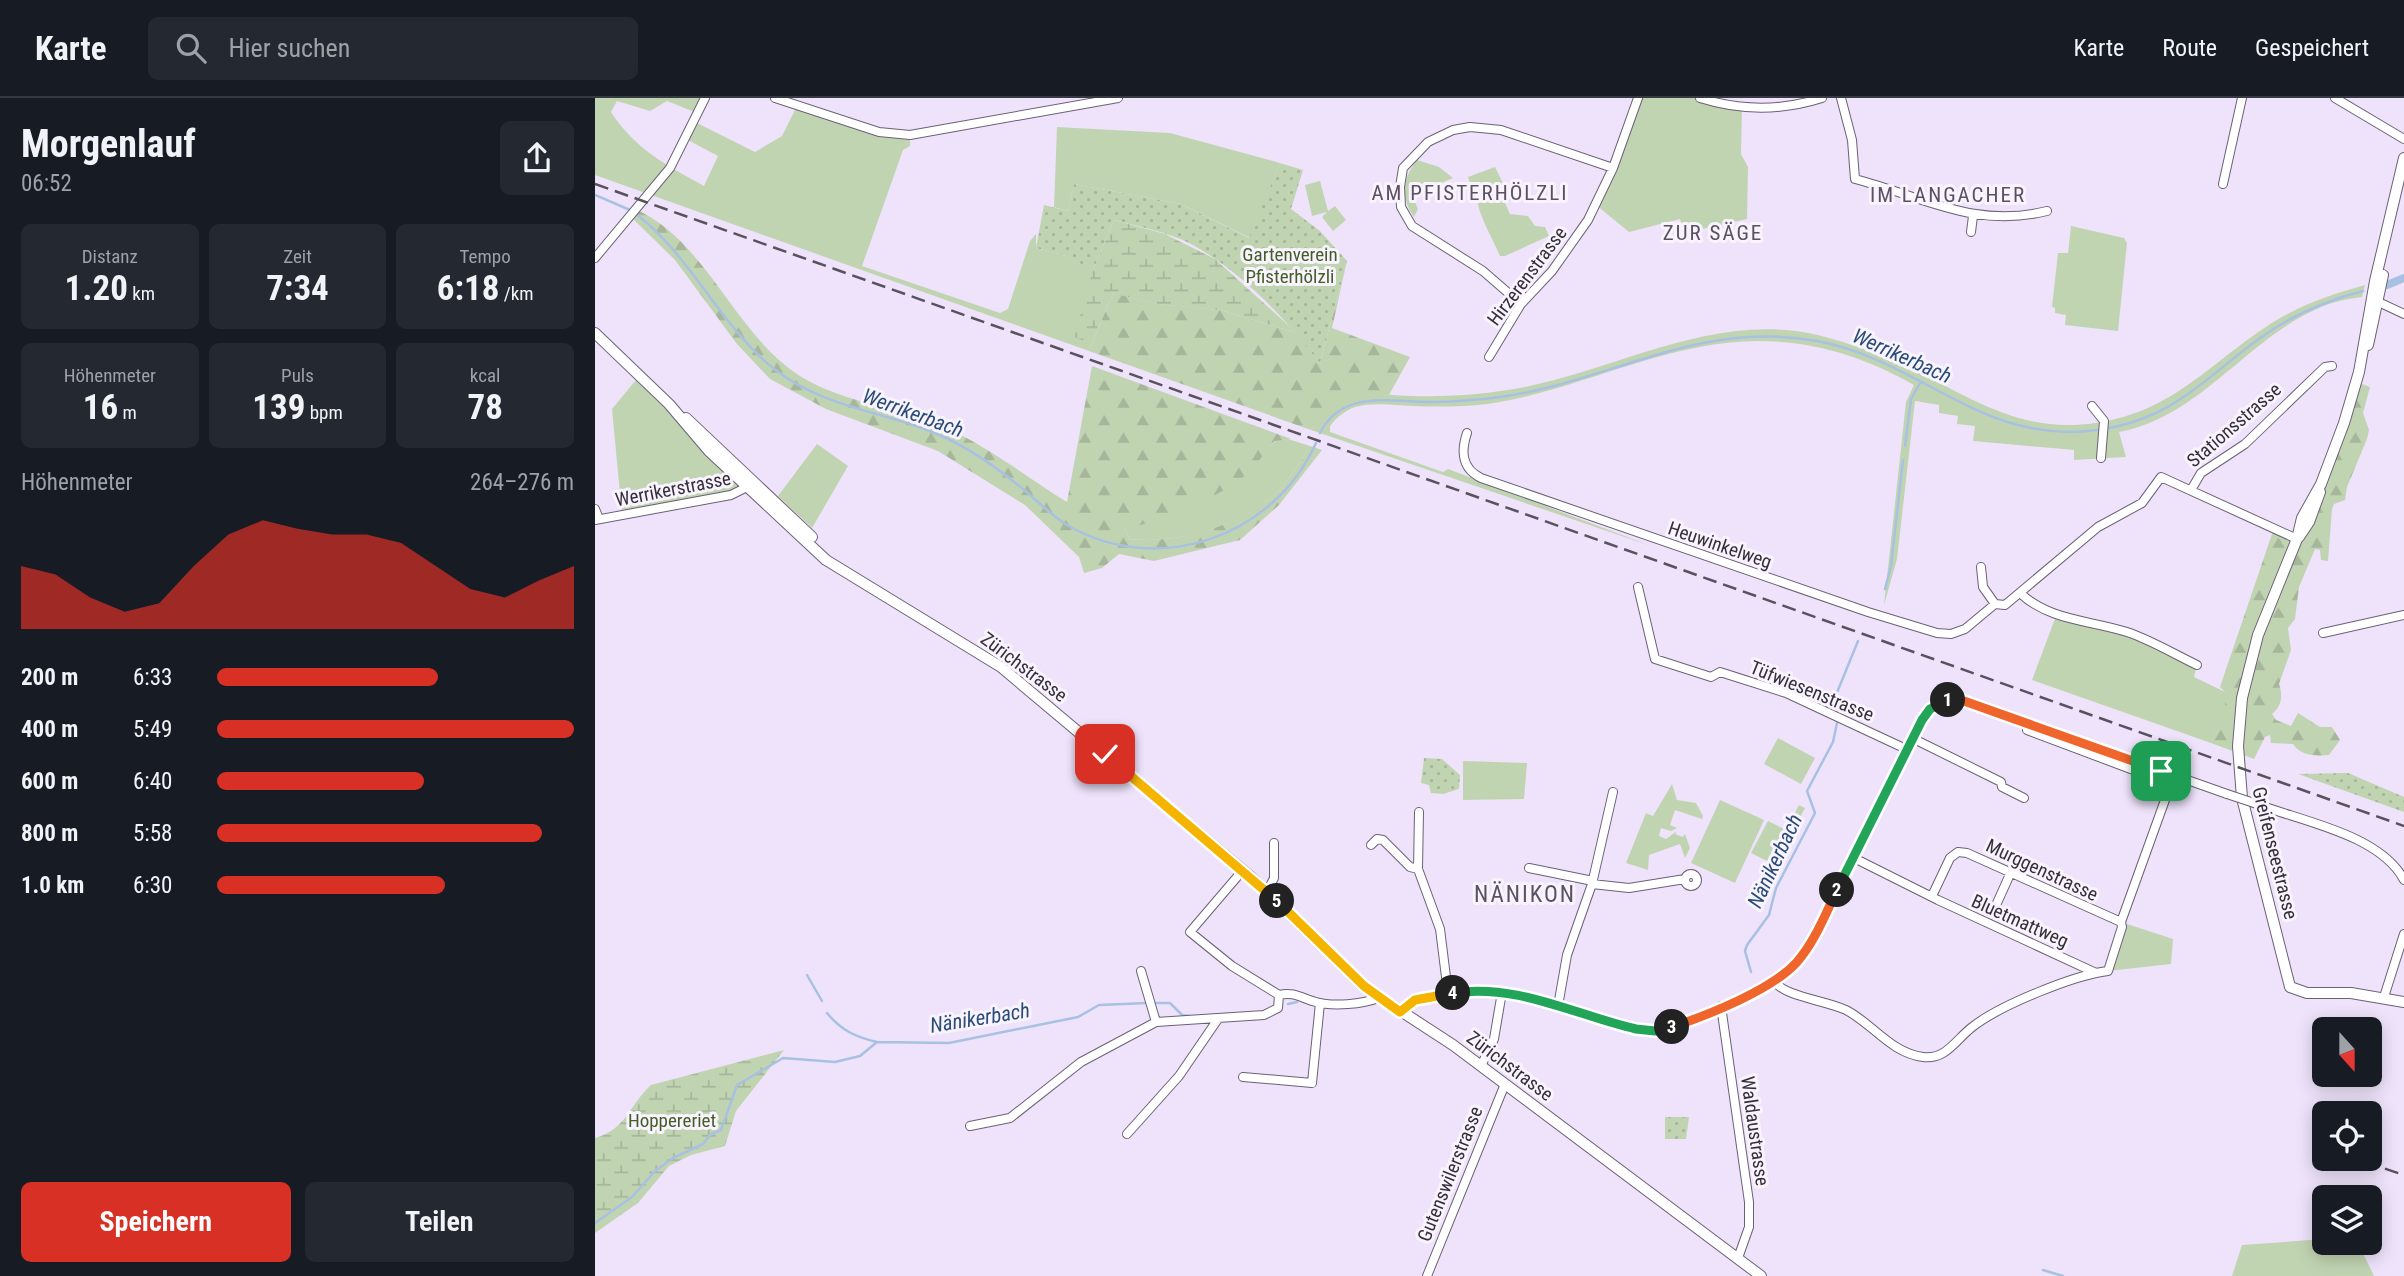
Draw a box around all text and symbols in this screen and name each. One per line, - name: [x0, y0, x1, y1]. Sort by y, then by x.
- search box: [148, 17, 638, 80]
- text: Karte: [35, 29, 106, 68]
- icon: search: [172, 29, 210, 67]
- text: Hier suchen: [228, 33, 350, 63]
- text: Karte: [2074, 34, 2124, 62]
- text: Route: [2162, 34, 2217, 62]
- text: Gespeichert: [2255, 34, 2369, 62]
- button: share: [500, 121, 574, 195]
- text: Morgenlauf: [21, 122, 196, 166]
- text: 06:52: [21, 170, 72, 197]
- district label: AM PFISTERHÖLZLI: [1371, 181, 1569, 205]
- district label: IM LANGACHER: [1870, 183, 2026, 207]
- district label: ZUR SÄGE: [1663, 221, 1763, 245]
- street label: Hirzerenstrasse: [1482, 222, 1572, 330]
- park label: Gartenverein Pfisterhölzli: [1242, 243, 1338, 288]
- text: Distanz: [82, 245, 138, 268]
- text: Zeit: [283, 245, 312, 268]
- text: Tempo: [460, 245, 511, 268]
- text: 1.20: [65, 268, 128, 309]
- text: 7:34: [266, 268, 329, 309]
- text: 6:18: [437, 268, 499, 309]
- text: km: [128, 282, 155, 305]
- text: /km: [499, 282, 534, 305]
- water label: Werrikerbach: [1849, 324, 1955, 388]
- text: Höhenmeter: [64, 364, 156, 387]
- text: Puls: [281, 364, 314, 387]
- text: kcal: [470, 364, 500, 387]
- street label: Stationsstrasse: [2182, 378, 2286, 472]
- water label: Werrikerbach: [859, 384, 967, 442]
- text: 16: [83, 387, 118, 428]
- text: 139: [252, 387, 305, 428]
- text: 78: [467, 387, 503, 428]
- text: m: [118, 401, 137, 424]
- text: bpm: [305, 401, 343, 424]
- street label: Werrikerstrasse: [613, 467, 733, 511]
- text: Höhenmeter: [21, 469, 133, 496]
- text: 264–276 m: [470, 469, 574, 496]
- street label: Heuwinkelweg: [1665, 517, 1775, 573]
- street label: Zürichstrasse: [976, 627, 1072, 707]
- street label: Tüfwiesenstrasse: [1747, 656, 1877, 726]
- text: 200 m: [21, 664, 78, 691]
- text: 6:33: [133, 664, 172, 691]
- pin: 1: [1931, 682, 1965, 718]
- text: 1: [1943, 688, 1952, 711]
- text: 400 m: [21, 716, 78, 743]
- text: 5:49: [133, 716, 172, 743]
- pin: [1075, 724, 1135, 784]
- icon: check: [1086, 735, 1124, 773]
- pin: [2131, 741, 2191, 801]
- icon: arrive: [2142, 752, 2180, 790]
- text: 600 m: [21, 768, 78, 795]
- text: 6:40: [133, 768, 172, 795]
- street label: Greifenseestrasse: [2247, 784, 2303, 922]
- water label: Nänikerbach: [1743, 810, 1807, 912]
- text: 800 m: [21, 820, 78, 847]
- text: 5:58: [133, 820, 172, 847]
- street label: Murggenstrasse: [1982, 834, 2102, 906]
- text: 1.0 km: [21, 872, 84, 899]
- text: 6:30: [133, 872, 172, 899]
- pin: 2: [1819, 872, 1855, 908]
- text: 2: [1832, 878, 1841, 901]
- district label: NÄNIKON: [1474, 881, 1576, 908]
- pin: 5: [1259, 884, 1295, 918]
- text: 5: [1272, 889, 1281, 912]
- street label: Bluetmattweg: [1968, 889, 2072, 953]
- pin: 4: [1435, 976, 1471, 1010]
- text: 4: [1448, 981, 1457, 1004]
- water label: Nänikerbach: [928, 998, 1032, 1038]
- pin: 3: [1655, 1010, 1689, 1044]
- text: 3: [1667, 1015, 1676, 1038]
- north arrow: [2312, 1017, 2382, 1087]
- map controls: [2312, 1017, 2382, 1255]
- street label: Zürichstrasse: [1462, 1026, 1558, 1106]
- street label: Waldaustrasse: [1736, 1075, 1774, 1187]
- button: locate: [2312, 1101, 2382, 1171]
- street label: Gutenswilerstrasse: [1412, 1103, 1488, 1245]
- park label: Hoppereriet: [628, 1109, 716, 1132]
- button: Speichern: [21, 1182, 291, 1262]
- button: Teilen: [305, 1182, 574, 1262]
- button: layers: [2312, 1185, 2382, 1255]

